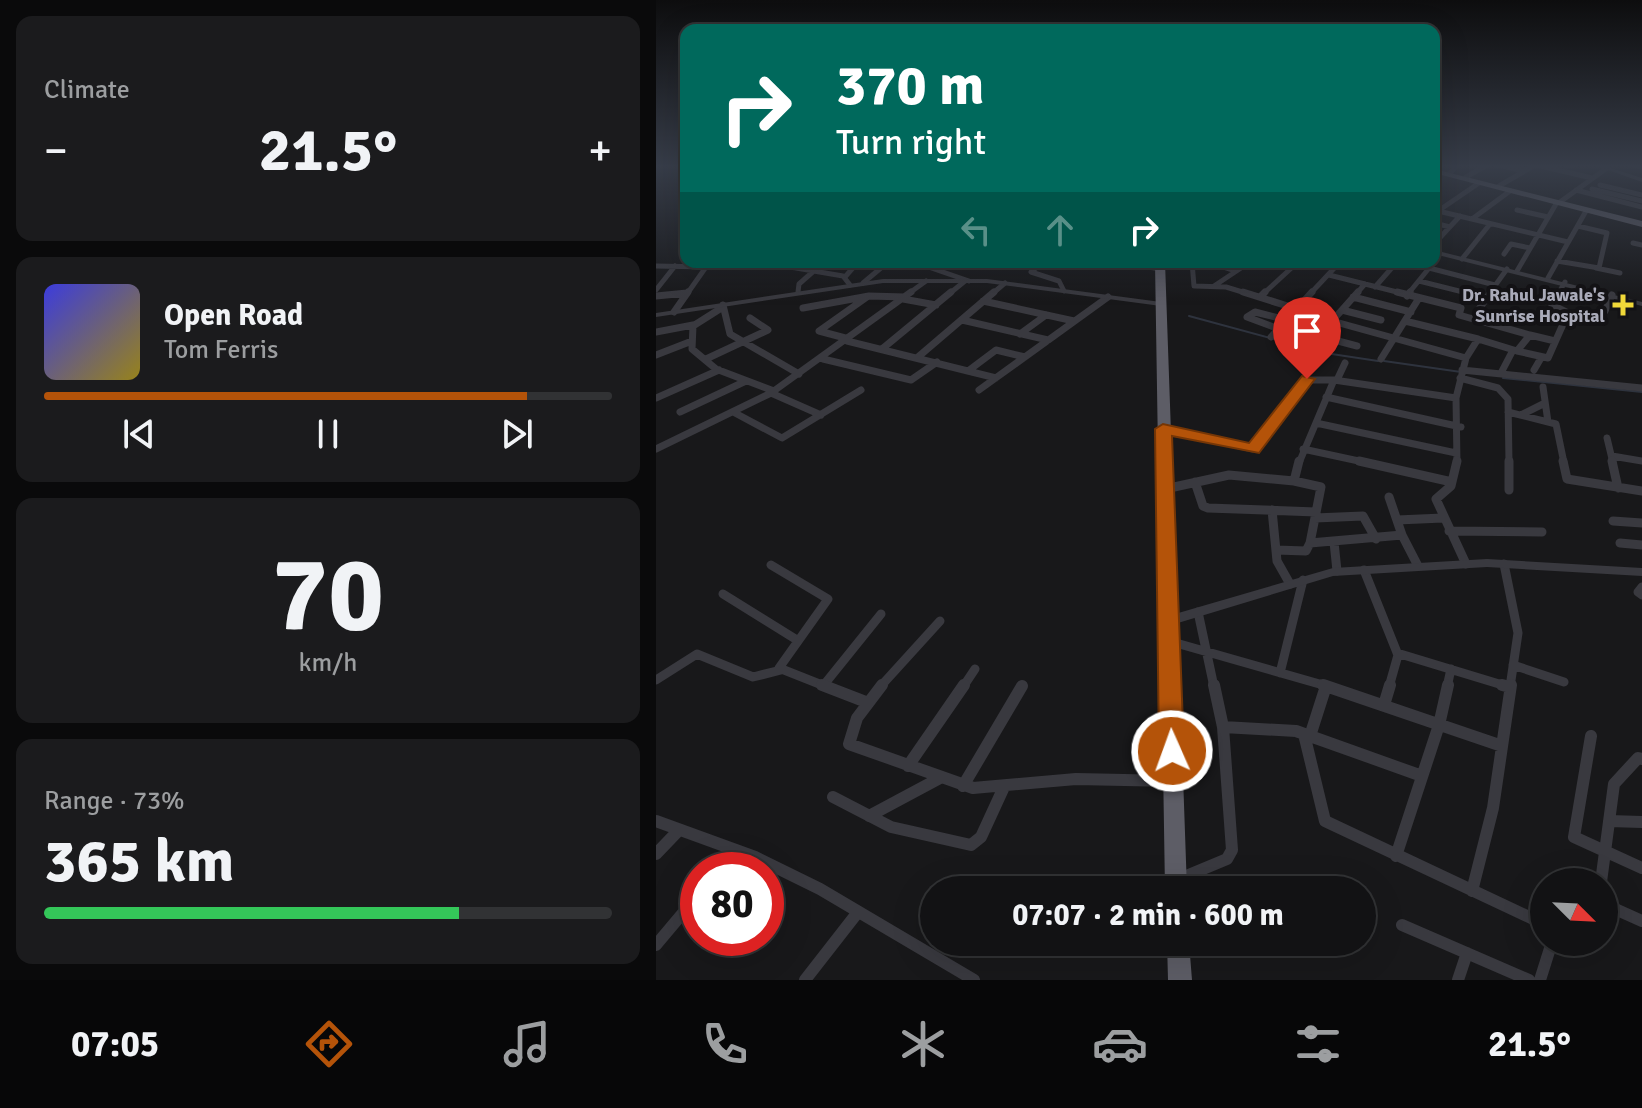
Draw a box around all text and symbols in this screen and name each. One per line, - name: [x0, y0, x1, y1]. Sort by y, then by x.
- text: 370 m: [836, 51, 984, 120]
- icon: right: [704, 56, 808, 160]
- text: Climate: [44, 74, 130, 106]
- text: 21.5°: [259, 114, 397, 188]
- text: Turn right: [836, 120, 986, 165]
- text: −: [44, 124, 68, 178]
- text: +: [588, 124, 612, 178]
- icon: left: [954, 208, 998, 252]
- icon: ahead: [1038, 208, 1082, 252]
- icon: right: [1122, 208, 1166, 252]
- place label: Dr. Rahul Jawale's Sunrise Hospital: [1462, 284, 1605, 327]
- marker: Dr. Rahul Jawale's Sunrise Hospital: [1612, 294, 1634, 316]
- text: Open Road: [164, 297, 303, 334]
- pin: [1273, 297, 1341, 379]
- icon: arrive: [1285, 309, 1329, 353]
- text: Tom Ferris: [164, 334, 278, 366]
- icon: previous: [117, 412, 161, 456]
- icon: pause: [306, 412, 350, 456]
- icon: next: [495, 412, 539, 456]
- text: 70: [272, 531, 384, 659]
- text: km/h: [299, 647, 357, 679]
- position arrow: [1130, 709, 1214, 793]
- text: Range · 73%: [44, 785, 185, 817]
- text: 365 km: [44, 825, 234, 899]
- speed limit sign: 80: [680, 852, 784, 956]
- north arrow: [1530, 868, 1618, 956]
- map controls: [1530, 868, 1618, 956]
- text: 07:07 · 2 min · 600 m: [1012, 897, 1284, 934]
- icon: directions: [301, 1016, 357, 1072]
- icon: music: [499, 1016, 555, 1072]
- icon: phone: [697, 1016, 753, 1072]
- icon: climate: [895, 1016, 951, 1072]
- icon: car: [1092, 1016, 1148, 1072]
- icon: filters: [1290, 1016, 1346, 1072]
- text: 07:05: [71, 1022, 159, 1067]
- text: 21.5°: [1488, 1022, 1571, 1067]

